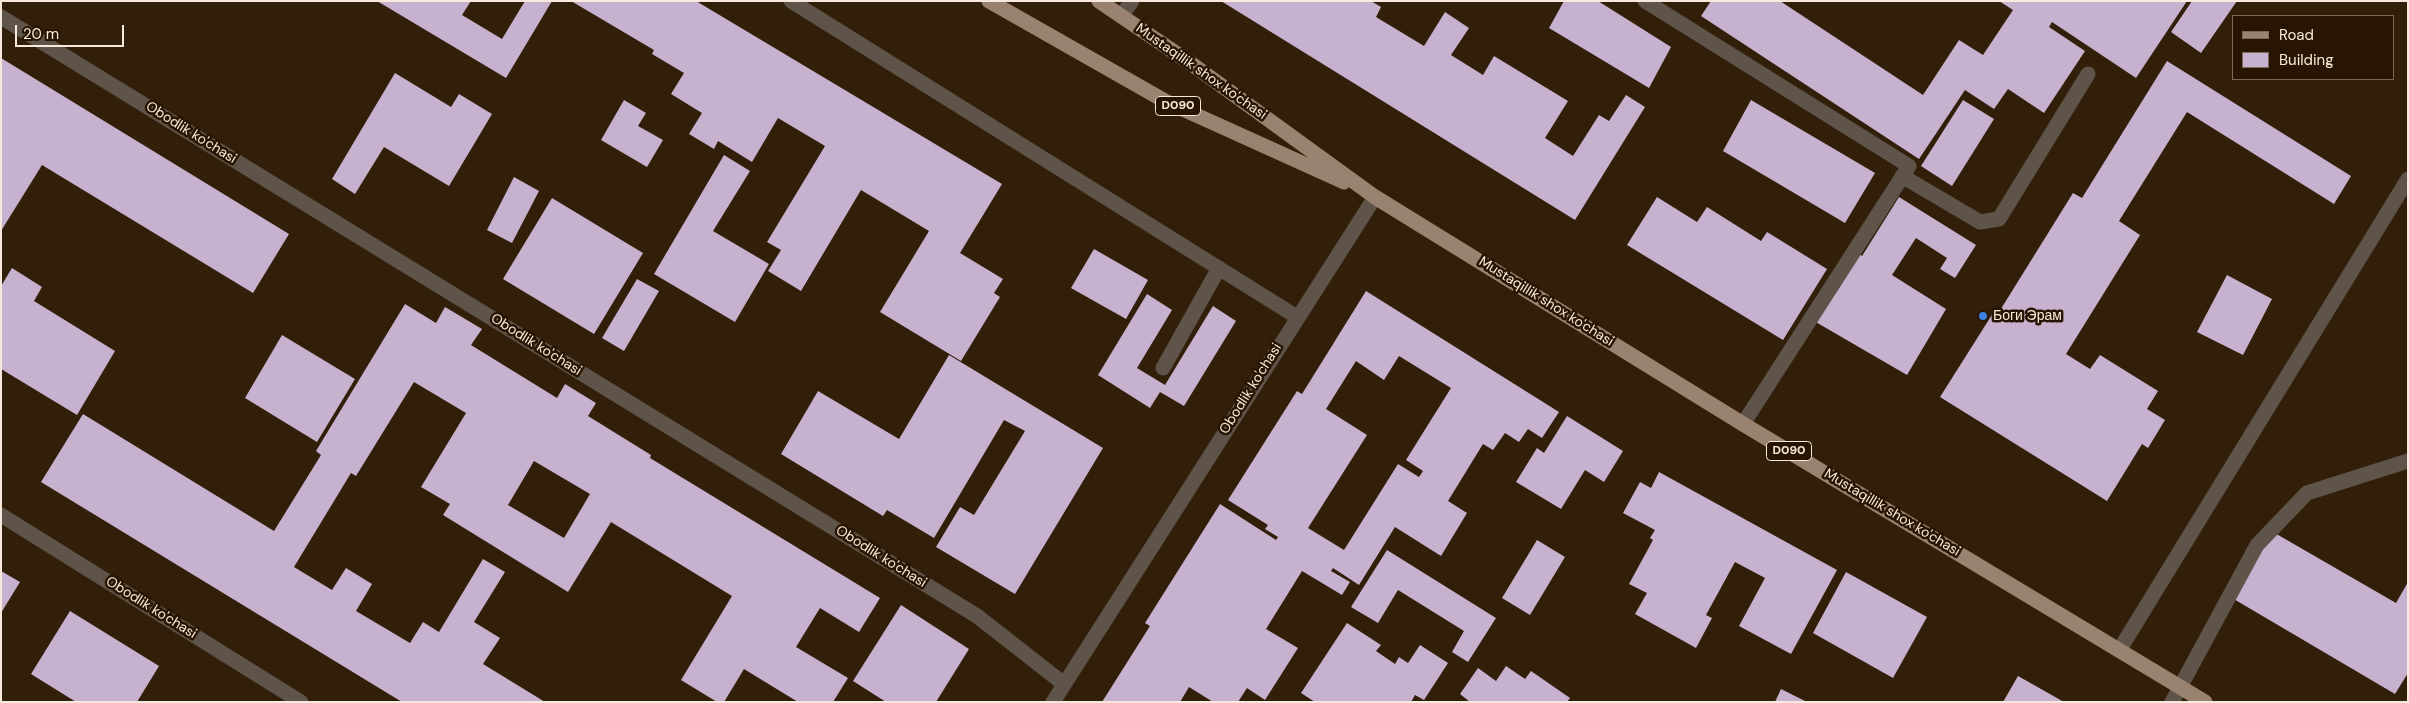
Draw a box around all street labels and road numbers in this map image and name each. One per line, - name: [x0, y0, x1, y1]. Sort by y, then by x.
- street label: Mustaqillik shox ko'chasi: [1132, 20, 1270, 124]
- road number: D090: [1156, 96, 1200, 115]
- street label: Obodlik ko'chasi: [143, 98, 239, 168]
- street label: Mustaqillik shox ko'chasi: [1475, 254, 1617, 350]
- street label: Obodlik ko'chasi: [488, 310, 584, 380]
- street label: Obodlik ko'chasi: [1216, 341, 1286, 437]
- road number: D090: [1766, 442, 1812, 461]
- street label: Mustaqillik shox ko'chasi: [1821, 466, 1963, 560]
- street label: Obodlik ko'chasi: [833, 522, 929, 592]
- street label: Obodlik ko'chasi: [103, 573, 199, 643]

